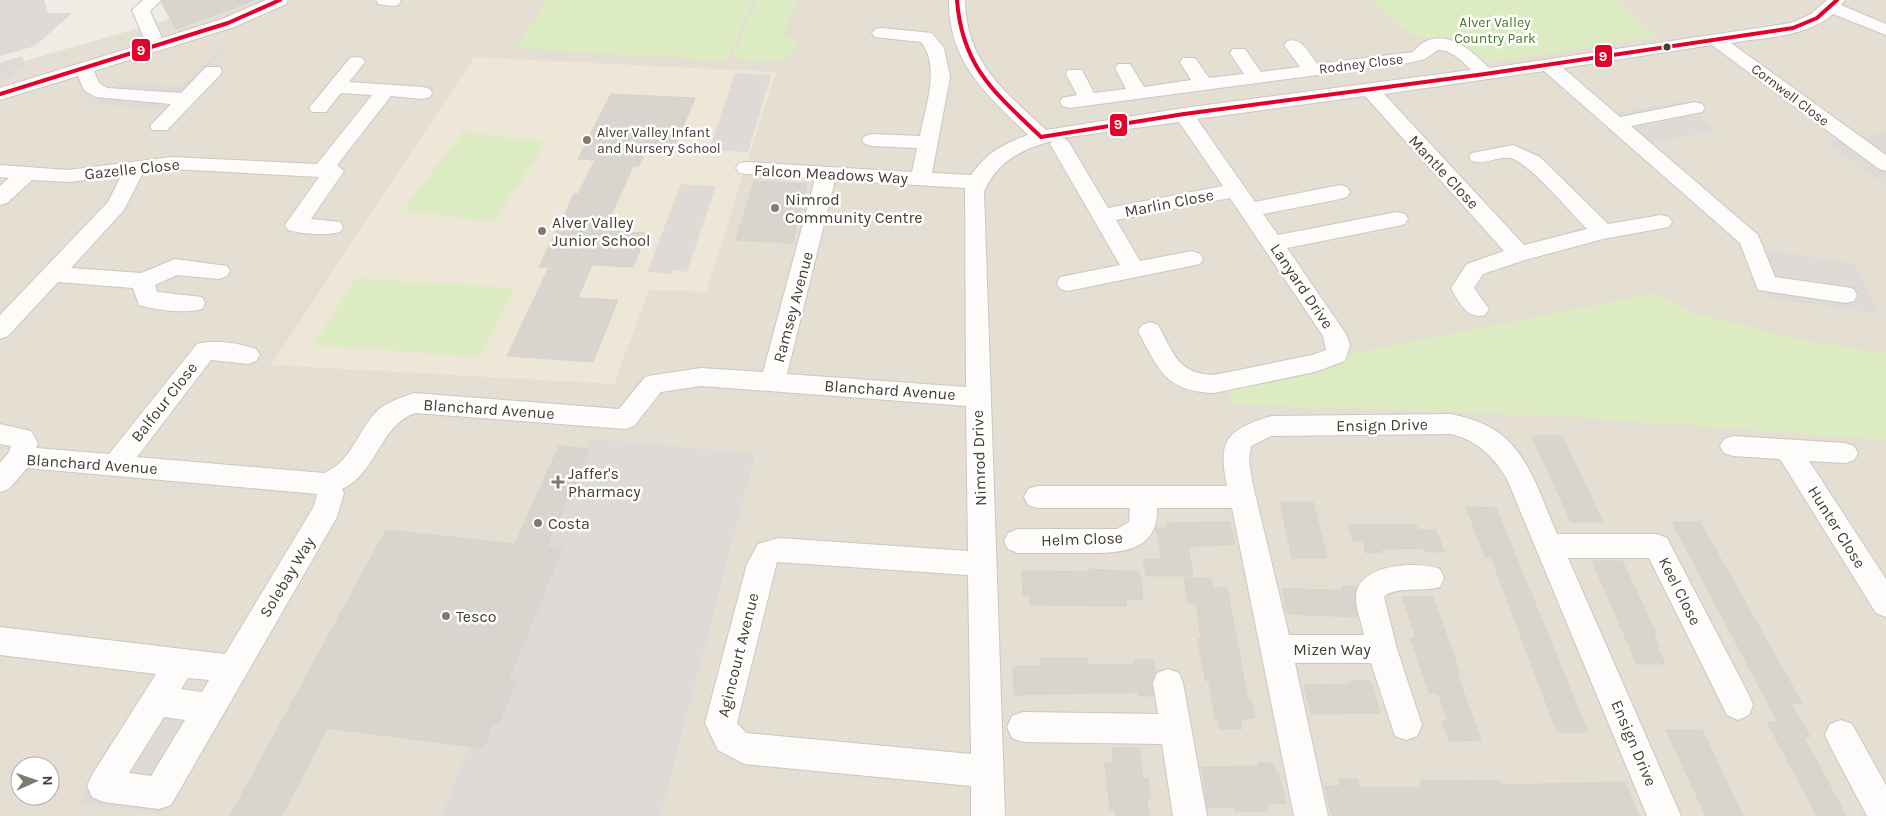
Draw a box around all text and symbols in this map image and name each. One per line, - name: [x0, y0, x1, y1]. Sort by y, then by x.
- park label: Alver Valley Country Park: [1454, 14, 1536, 47]
- line badge: 9: [131, 38, 151, 62]
- text: 9: [137, 42, 145, 59]
- unlabelled marker: [1662, 42, 1672, 52]
- line badge: 9: [1594, 44, 1613, 68]
- text: 9: [1599, 48, 1607, 65]
- street label: Rodney Close: [1318, 50, 1404, 78]
- street label: Cornwell Close: [1748, 60, 1832, 130]
- line badge: 9: [1109, 113, 1128, 137]
- text: 9: [1114, 116, 1122, 133]
- place label: Alver Valley Infant and Nursery School: [597, 124, 721, 157]
- street label: Mantle Close: [1405, 131, 1483, 213]
- marker: Alver Valley Infant and Nursery School: [581, 134, 593, 146]
- street label: Gazelle Close: [83, 155, 181, 183]
- street label: Falcon Meadows Way: [753, 160, 909, 188]
- street label: Marlin Close: [1123, 185, 1215, 221]
- place label: Nimrod Community Centre: [785, 190, 923, 227]
- marker: Nimrod Community Centre: [769, 202, 781, 214]
- place label: Alver Valley Junior School: [552, 213, 650, 250]
- marker: Alver Valley Junior School: [536, 225, 548, 237]
- street label: Lanyard Drive: [1267, 240, 1337, 332]
- street label: Ramsey Avenue: [769, 249, 817, 365]
- street label: Balfour Close: [127, 358, 201, 446]
- street label: Blanchard Avenue: [824, 376, 956, 404]
- street label: Blanchard Avenue: [423, 395, 555, 423]
- street label: Nimrod Drive: [968, 410, 990, 506]
- street label: Ensign Drive: [1336, 415, 1428, 435]
- street label: Blanchard Avenue: [26, 450, 158, 478]
- place label: Jaffer's Pharmacy: [568, 464, 641, 501]
- marker: Jaffer's Pharmacy: [552, 476, 564, 488]
- street label: Hunter Close: [1804, 482, 1870, 572]
- place label: Costa: [548, 514, 590, 533]
- marker: Costa: [532, 517, 544, 529]
- street label: Helm Close: [1041, 528, 1123, 550]
- street label: Solebay Way: [255, 533, 319, 621]
- street label: Keel Close: [1655, 554, 1705, 628]
- street label: Agincourt Avenue: [713, 591, 763, 719]
- place label: Tesco: [456, 607, 496, 626]
- marker: Tesco: [440, 610, 452, 622]
- street label: Mizen Way: [1293, 640, 1371, 659]
- street label: Ensign Drive: [1607, 697, 1661, 789]
- north arrow: [10, 756, 60, 806]
- text: N: [39, 775, 56, 786]

